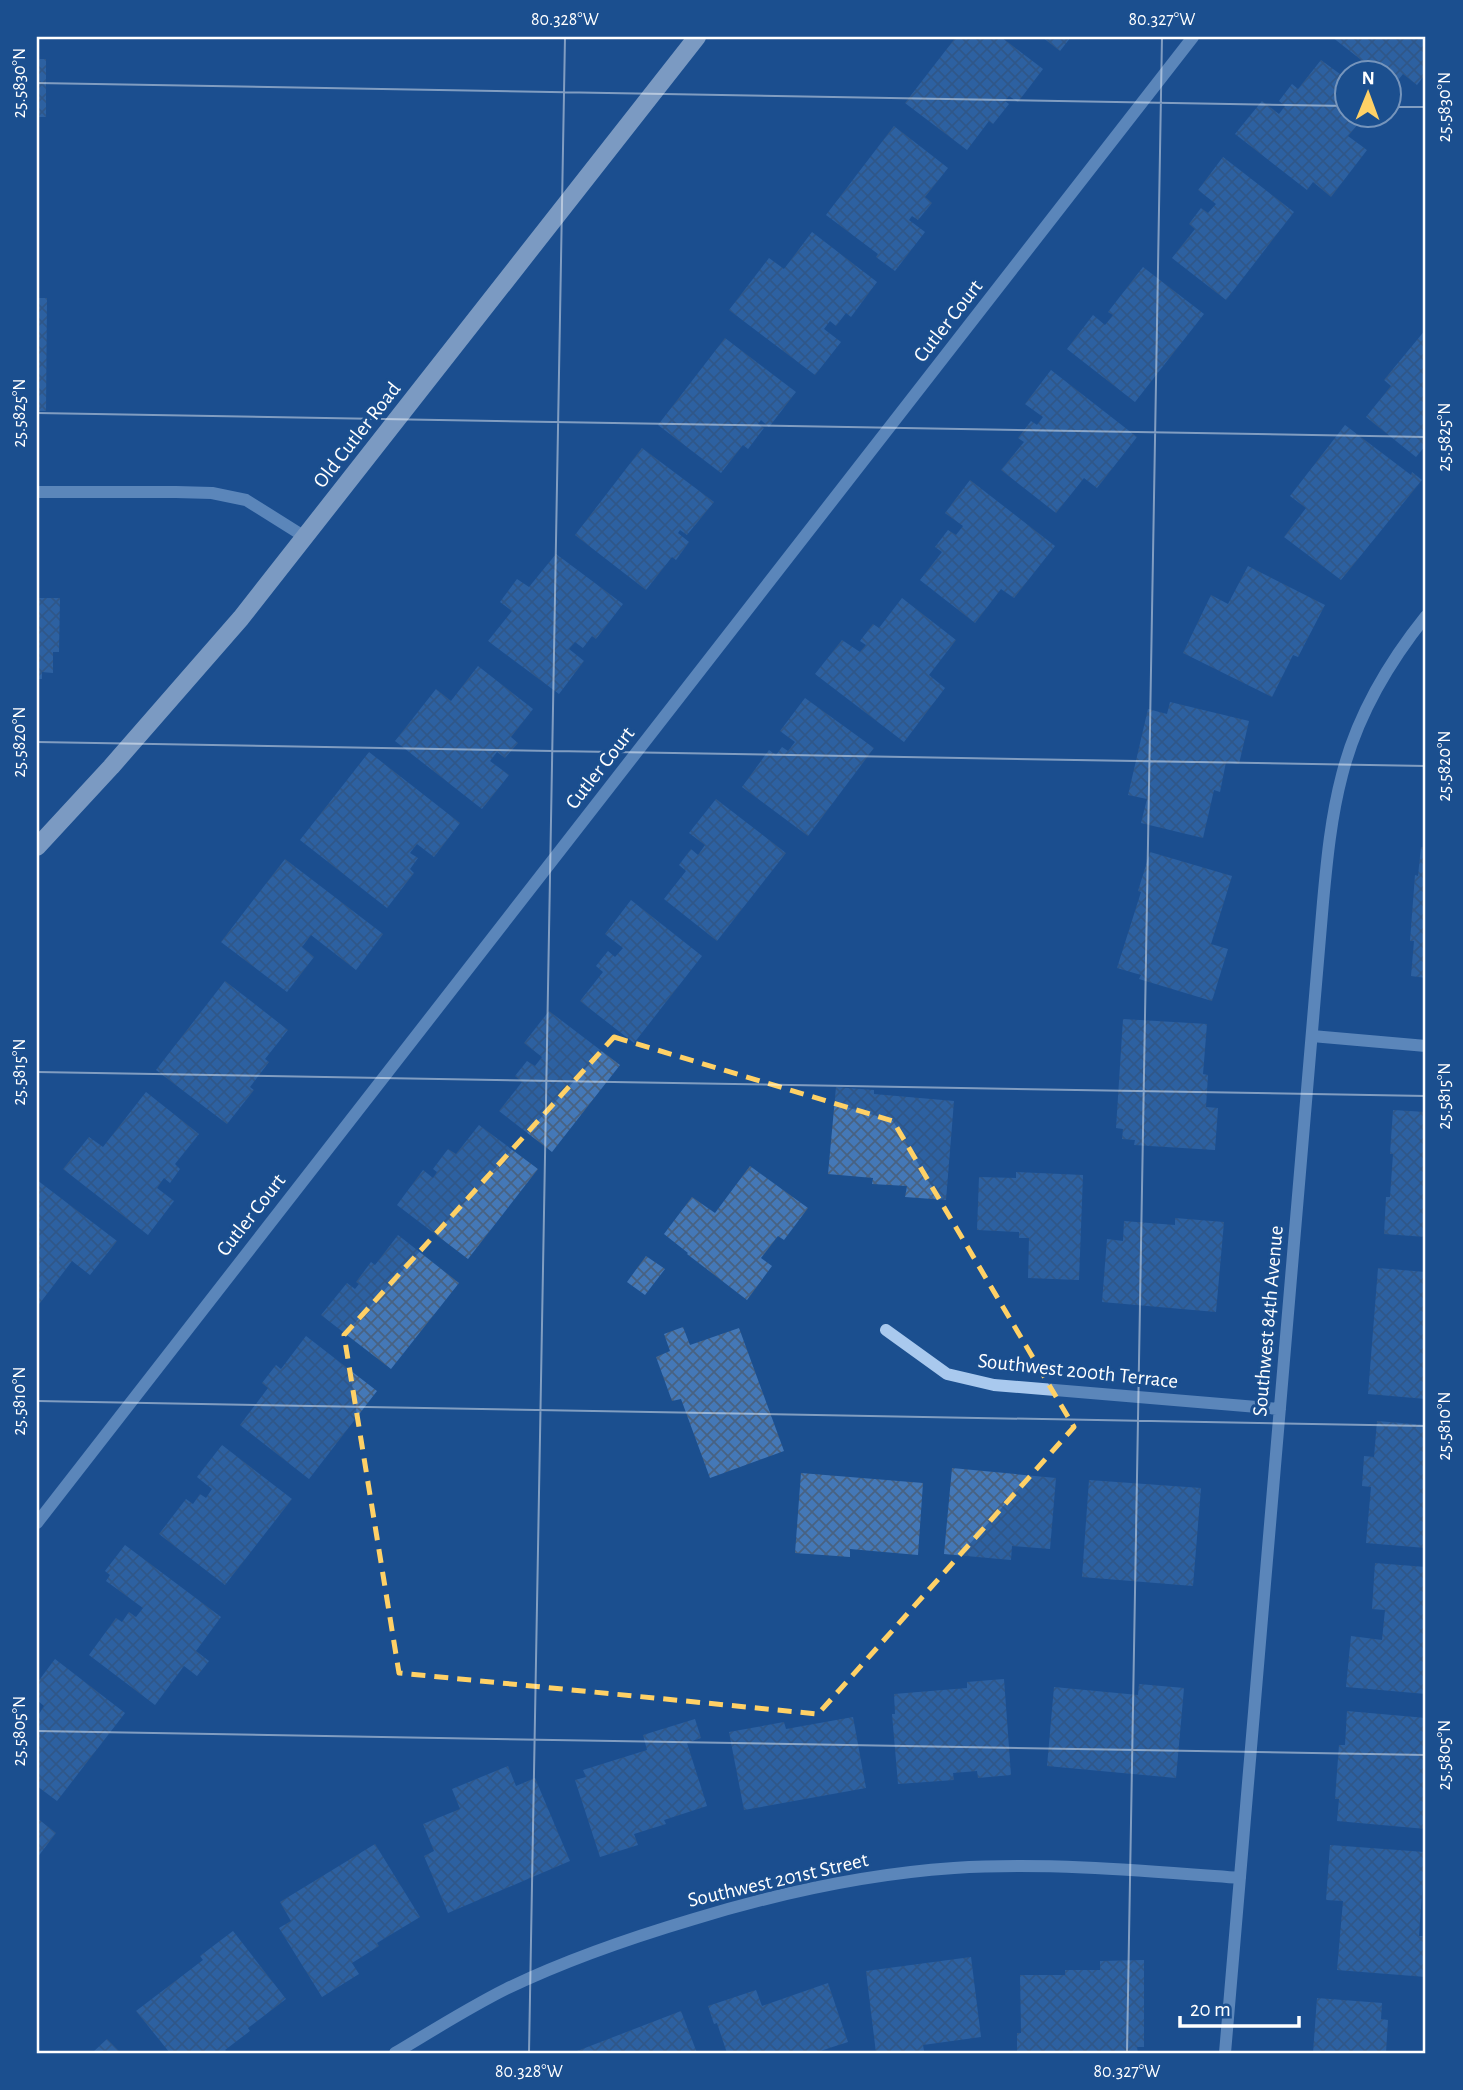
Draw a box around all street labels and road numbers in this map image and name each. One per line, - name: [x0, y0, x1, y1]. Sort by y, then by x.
- street label: Cutler Court: [910, 276, 987, 366]
- street label: Old Cutler Road: [309, 378, 405, 492]
- street label: Cutler Court: [562, 723, 639, 813]
- street label: Cutler Court: [213, 1170, 290, 1260]
- street label: Southwest 84th Avenue: [1249, 1225, 1287, 1417]
- street label: Southwest 200th Terrace: [977, 1350, 1179, 1392]
- street label: Southwest 201st Street: [686, 1849, 871, 1911]

